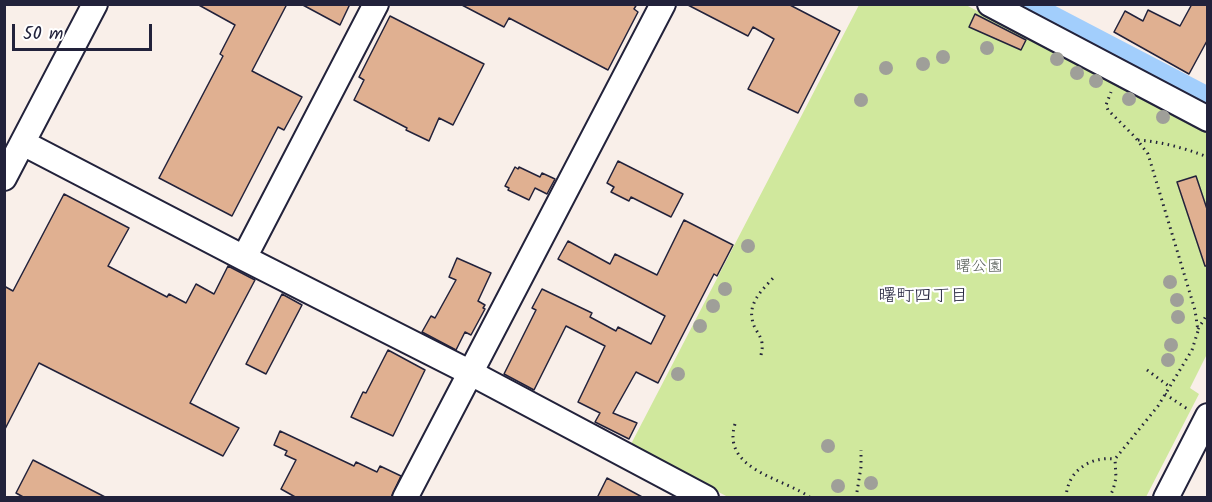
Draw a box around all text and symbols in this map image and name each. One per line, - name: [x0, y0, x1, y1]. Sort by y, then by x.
- scale bar: [15, 12, 154, 50]
- text: 50 m: [23, 20, 63, 49]
- park label: 曙公園: [955, 258, 1003, 278]
- district label: 曙町四丁目: [878, 287, 968, 309]

